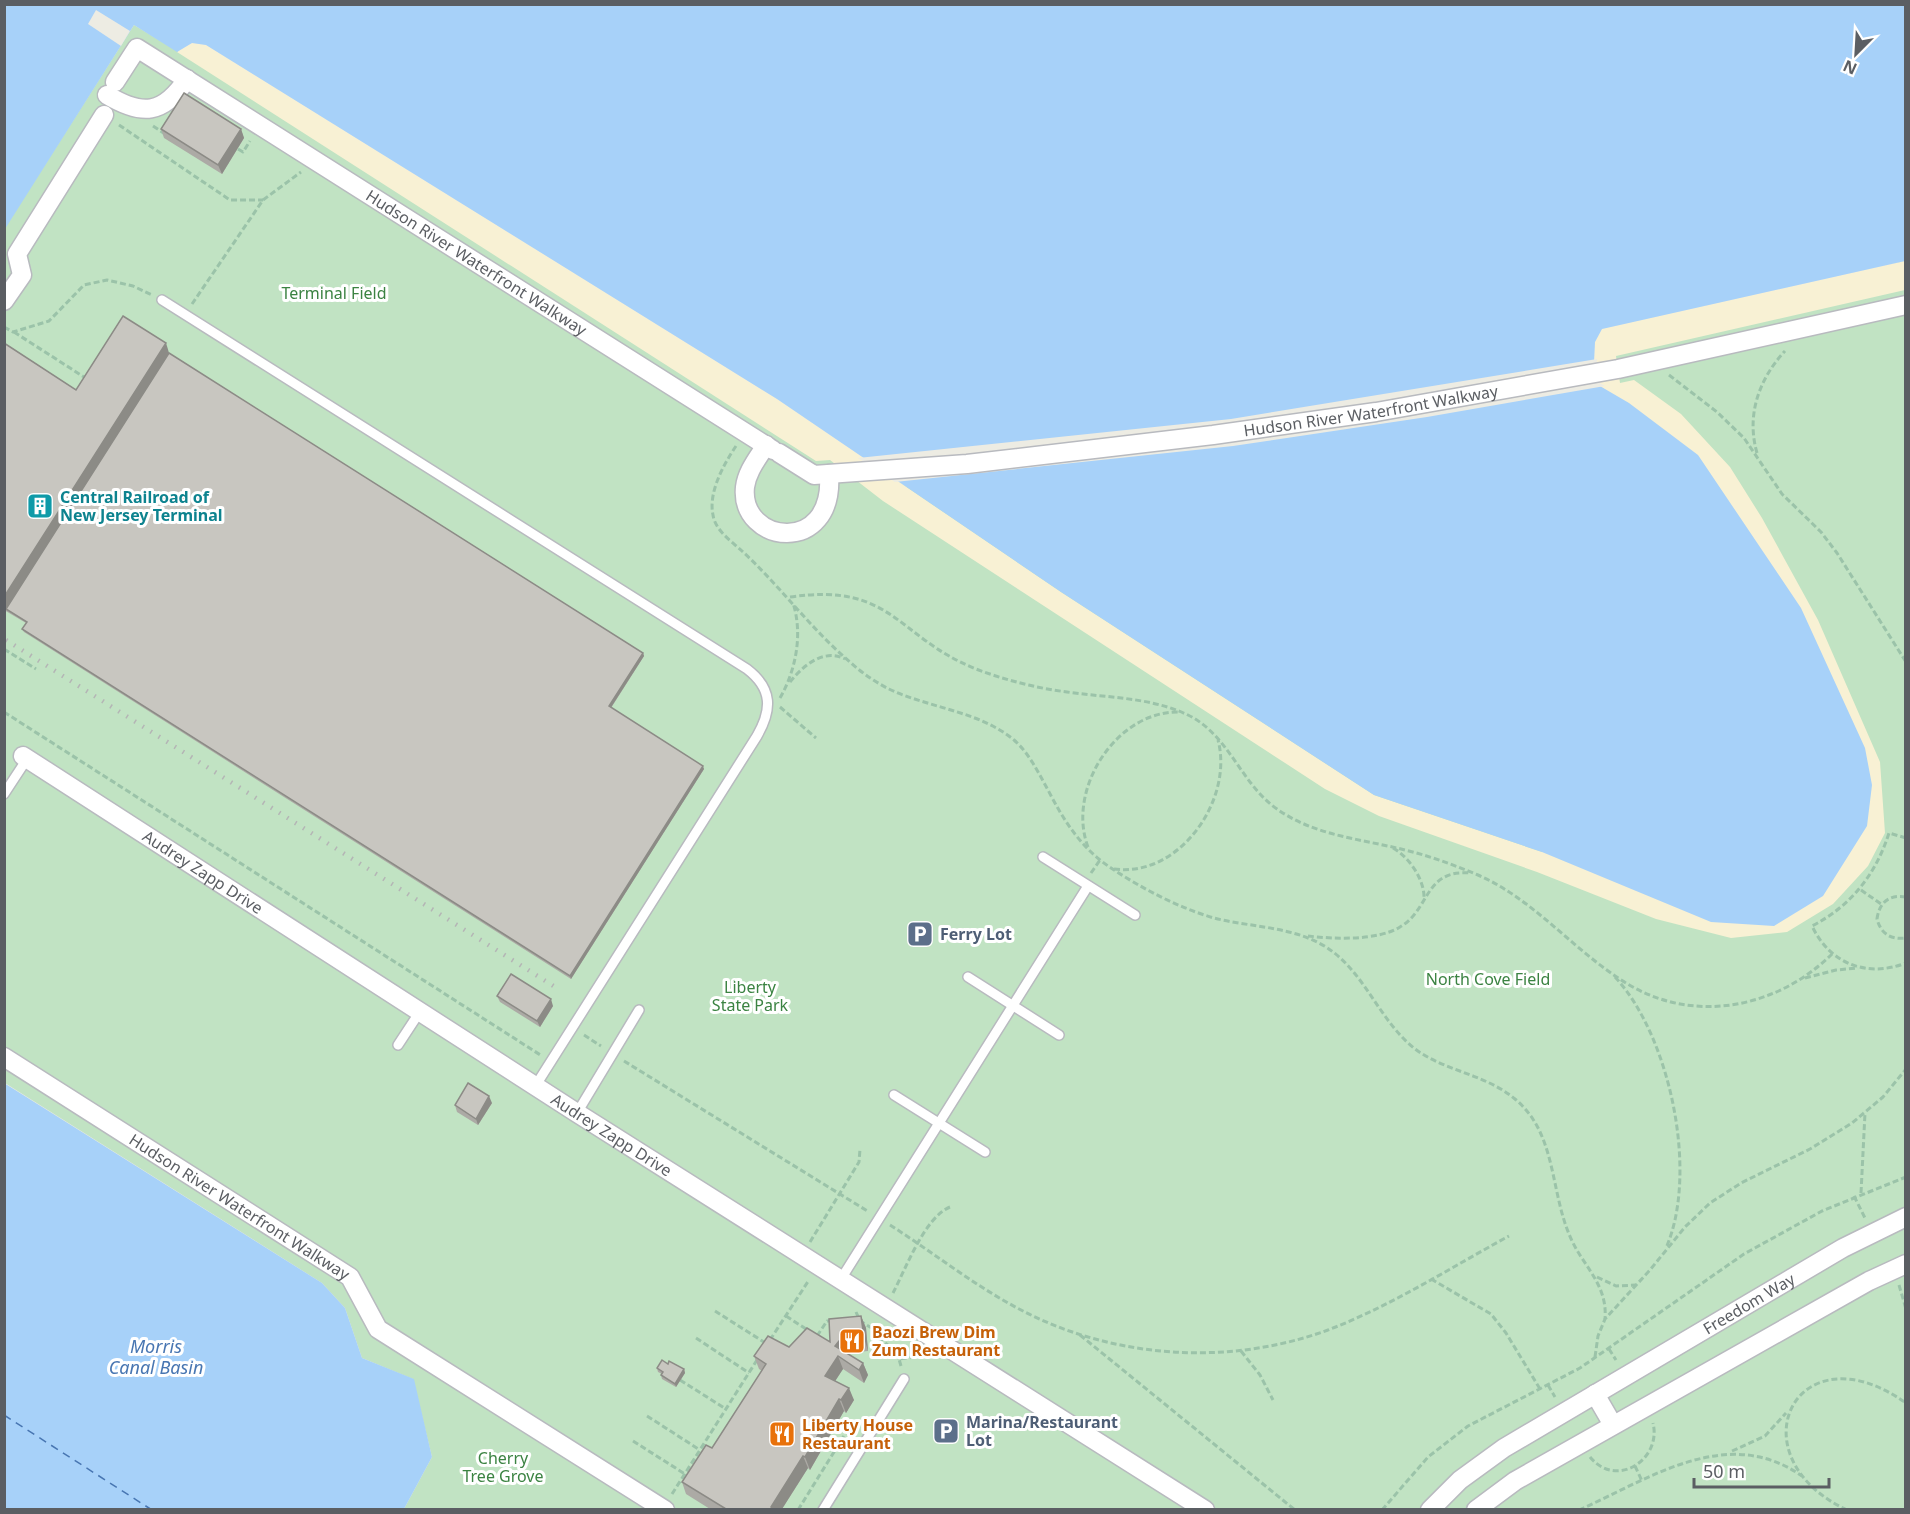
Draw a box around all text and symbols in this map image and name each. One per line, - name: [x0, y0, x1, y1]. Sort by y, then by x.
- north arrow: [1826, 24, 1886, 84]
- text: N: [1839, 55, 1860, 80]
- street label: Hudson River Waterfront Walkway: [362, 184, 592, 341]
- park label: Terminal Field: [281, 282, 387, 304]
- street label: Hudson River Waterfront Walkway: [1242, 379, 1500, 442]
- place label: Central Railroad of New Jersey Terminal: [60, 486, 223, 526]
- building icon: Central Railroad of New Jersey Terminal: [25, 491, 55, 521]
- street label: Audrey Zapp Drive: [139, 825, 267, 919]
- parking icon: Ferry Lot: [905, 919, 935, 949]
- place label: Ferry Lot: [940, 923, 1012, 945]
- park label: North Cove Field: [1426, 968, 1550, 990]
- park label: Liberty State Park: [712, 976, 789, 1016]
- street label: Audrey Zapp Drive: [547, 1088, 676, 1181]
- street label: Hudson River Waterfront Walkway: [125, 1128, 355, 1285]
- street label: Freedom Way: [1699, 1268, 1799, 1339]
- place label: Baozi Brew Dim Zum Restaurant: [872, 1321, 1000, 1361]
- restaurant icon: Baozi Brew Dim Zum Restaurant: [837, 1326, 867, 1356]
- water label: Morris Canal Basin: [109, 1334, 203, 1379]
- place label: Marina/Restaurant Lot: [966, 1411, 1118, 1451]
- place label: Liberty House Restaurant: [802, 1414, 913, 1454]
- parking icon: Marina/Restaurant Lot: [931, 1416, 961, 1446]
- restaurant icon: Liberty House Restaurant: [767, 1419, 797, 1449]
- park label: Cherry Tree Grove: [462, 1447, 544, 1487]
- scale bar: [1694, 1451, 1829, 1489]
- text: 50 m: [1703, 1459, 1745, 1483]

